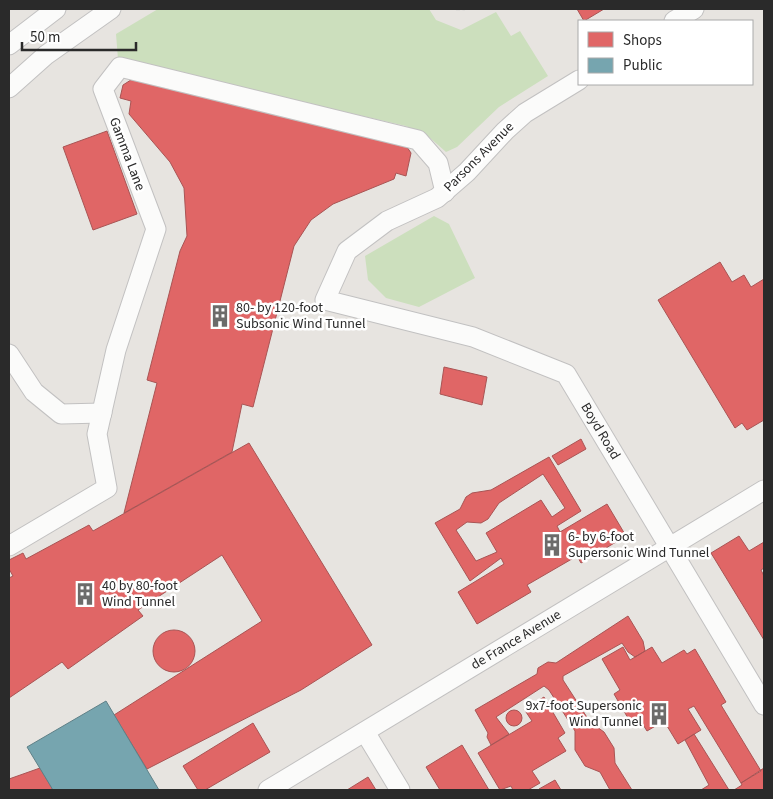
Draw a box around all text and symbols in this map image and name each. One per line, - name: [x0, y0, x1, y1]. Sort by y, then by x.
- scale bar: [22, 20, 136, 52]
- legend: [578, 20, 753, 85]
- text: 50 m: [30, 27, 60, 48]
- text: Shops: [623, 30, 662, 51]
- text: Public: [623, 55, 662, 76]
- street label: Gamma Lane: [104, 114, 150, 194]
- street label: Parsons Avenue: [439, 117, 519, 197]
- place label: 80- by 120-foot Subsonic Wind Tunnel: [236, 298, 366, 334]
- building icon: 80- by 120-foot Subsonic Wind Tunnel: [207, 303, 233, 329]
- street label: Boyd Road: [576, 399, 625, 463]
- place label: 6- by 6-foot Supersonic Wind Tunnel: [568, 527, 710, 563]
- building icon: 6- by 6-foot Supersonic Wind Tunnel: [539, 532, 565, 558]
- place label: 40 by 80-foot Wind Tunnel: [102, 576, 178, 612]
- building icon: 40 by 80-foot Wind Tunnel: [72, 581, 98, 607]
- street label: de France Avenue: [467, 605, 565, 675]
- place label: 9x7-foot Supersonic Wind Tunnel: [526, 696, 643, 732]
- building icon: 9x7-foot Supersonic Wind Tunnel: [646, 701, 672, 727]

